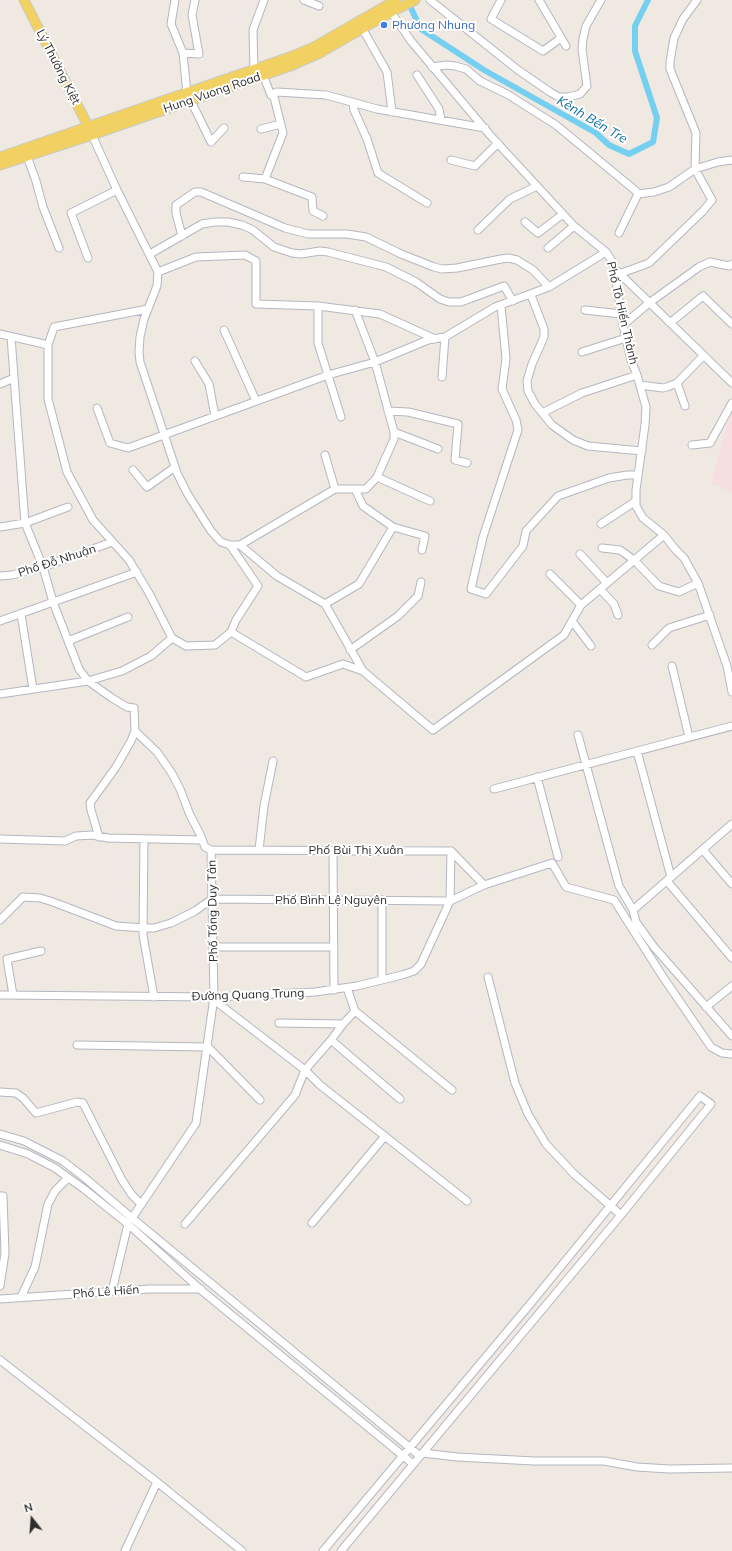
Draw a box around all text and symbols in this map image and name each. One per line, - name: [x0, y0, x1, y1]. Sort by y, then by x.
- place label: Phương Nhung: [392, 18, 475, 32]
- marker: Phương Nhung: [379, 20, 389, 30]
- street label: Lý Thường Kiệt: [33, 27, 83, 107]
- street label: Hung Vuong Road: [161, 70, 263, 116]
- water label: Kênh Bến Tre: [554, 93, 630, 147]
- street label: Phố Tô Hiến Thành: [603, 260, 641, 366]
- street label: Phố Đỗ Nhuận: [16, 542, 98, 580]
- street label: Phố Bùi Thị Xuân: [308, 843, 404, 857]
- street label: Phố Tống Duy Tân: [205, 860, 221, 962]
- street label: Phố Bình Lệ Nguyên: [275, 893, 387, 907]
- street label: Đường Quang Trung: [191, 986, 305, 1004]
- street label: Phố Lê Hiến: [72, 1282, 140, 1302]
- north arrow: [12, 1499, 52, 1539]
- text: N: [22, 1500, 35, 1515]

